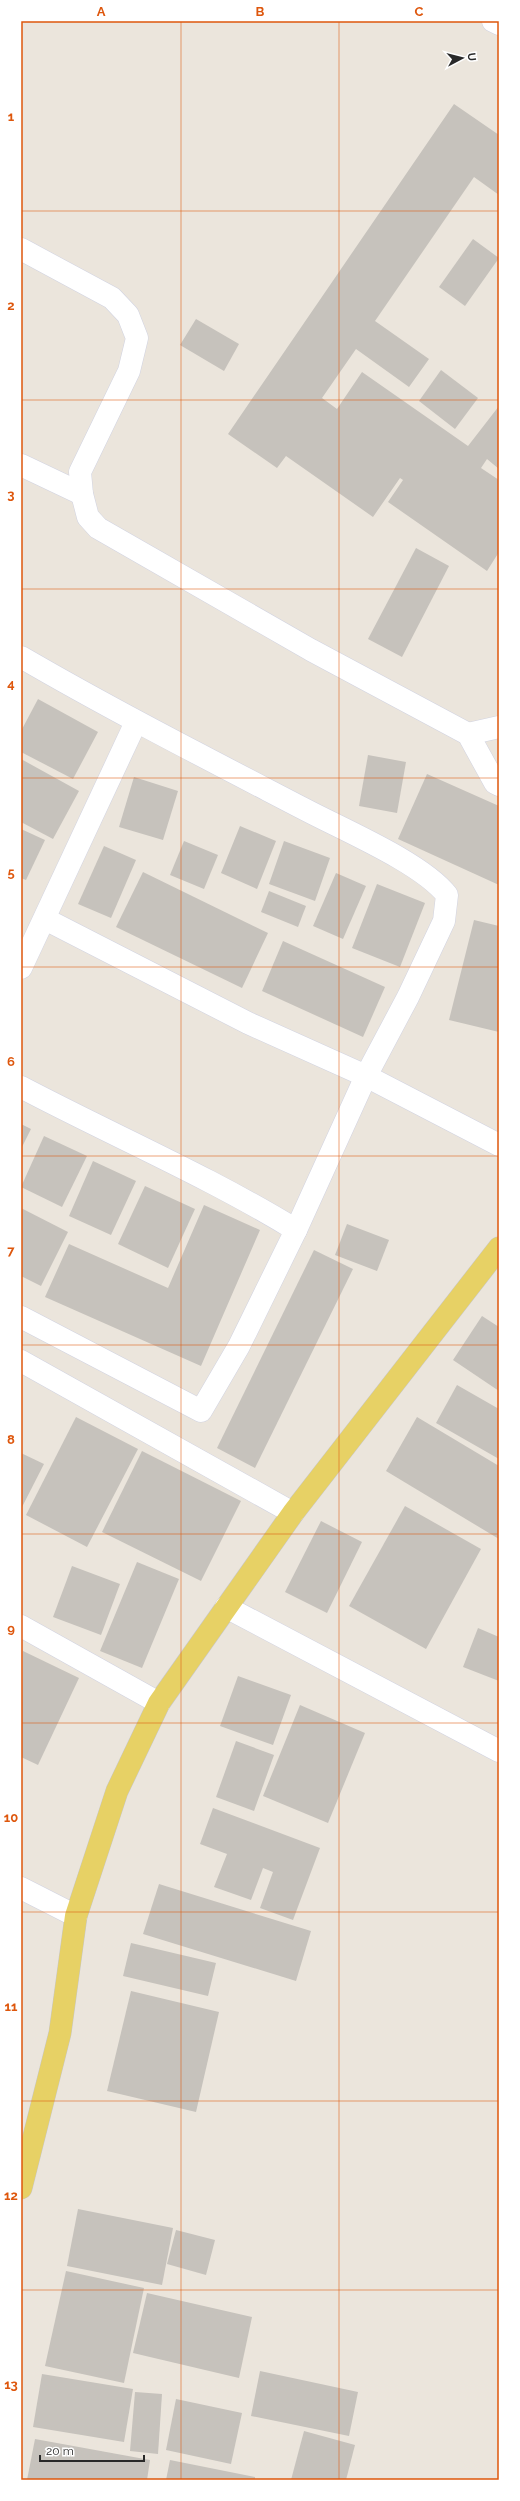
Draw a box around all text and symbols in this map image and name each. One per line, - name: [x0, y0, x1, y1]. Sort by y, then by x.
- text: A: [97, 4, 106, 19]
- text: B: [256, 4, 265, 19]
- text: C: [415, 4, 424, 19]
- north arrow: [442, 38, 482, 78]
- text: U: [464, 52, 478, 62]
- text: 1: [8, 109, 15, 124]
- text: 2: [7, 298, 15, 313]
- text: 3: [7, 487, 15, 502]
- text: 4: [7, 676, 15, 691]
- text: 5: [7, 865, 15, 880]
- text: 6: [7, 1054, 15, 1069]
- text: 7: [7, 1243, 15, 1258]
- text: 8: [7, 1432, 15, 1447]
- text: 9: [7, 1621, 15, 1636]
- text: 10: [4, 1810, 18, 1825]
- text: 11: [5, 1999, 18, 2014]
- text: 12: [4, 2188, 18, 2203]
- text: 13: [4, 2377, 18, 2392]
- scale bar: [40, 2437, 144, 2463]
- text: 20 m: [46, 2444, 74, 2458]

